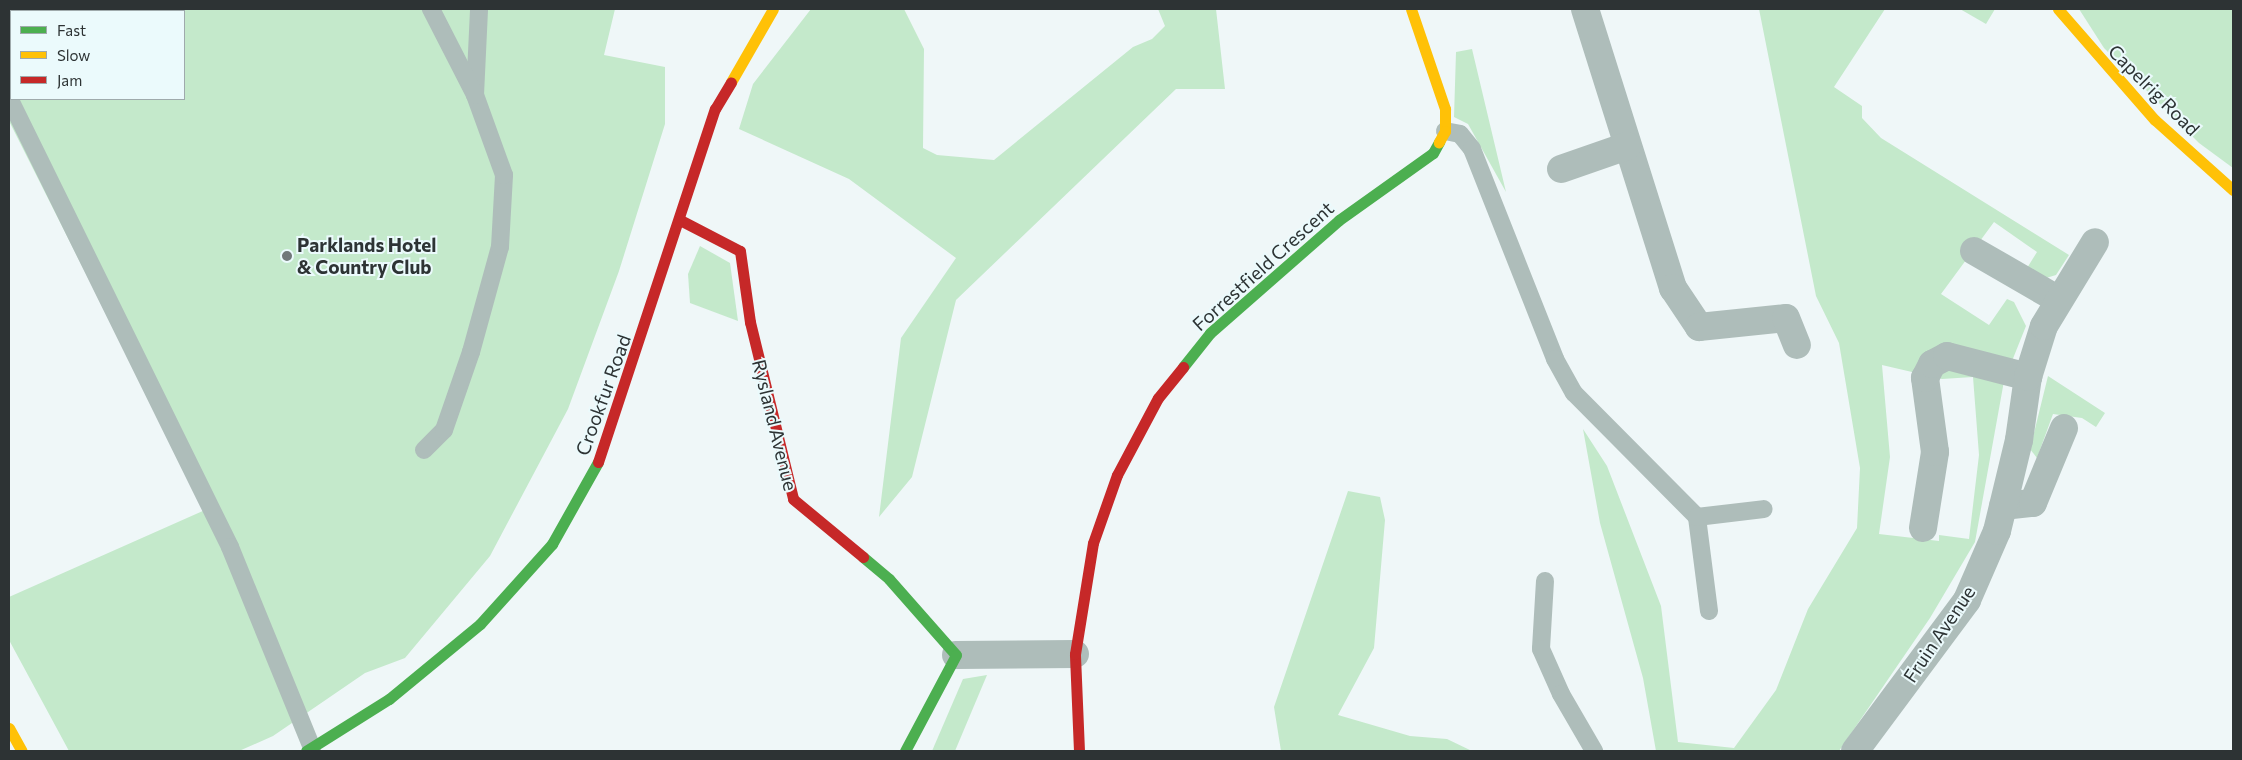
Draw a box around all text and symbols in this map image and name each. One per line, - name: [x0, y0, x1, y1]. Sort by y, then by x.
- legend: [10, 10, 185, 100]
- text: Fast: [57, 21, 86, 39]
- street label: Capelrig Road: [2104, 40, 2204, 140]
- text: Slow: [57, 46, 90, 64]
- text: Jam: [57, 71, 82, 89]
- street label: Forrestfield Crescent: [1188, 197, 1338, 335]
- place label: Parklands Hotel & Country Club: [297, 234, 437, 278]
- marker: Parklands Hotel & Country Club: [281, 250, 293, 262]
- street label: Crookfur Road: [571, 331, 635, 459]
- street label: Rysland Avenue: [748, 357, 802, 493]
- street label: Fruin Avenue: [1898, 581, 1980, 687]

